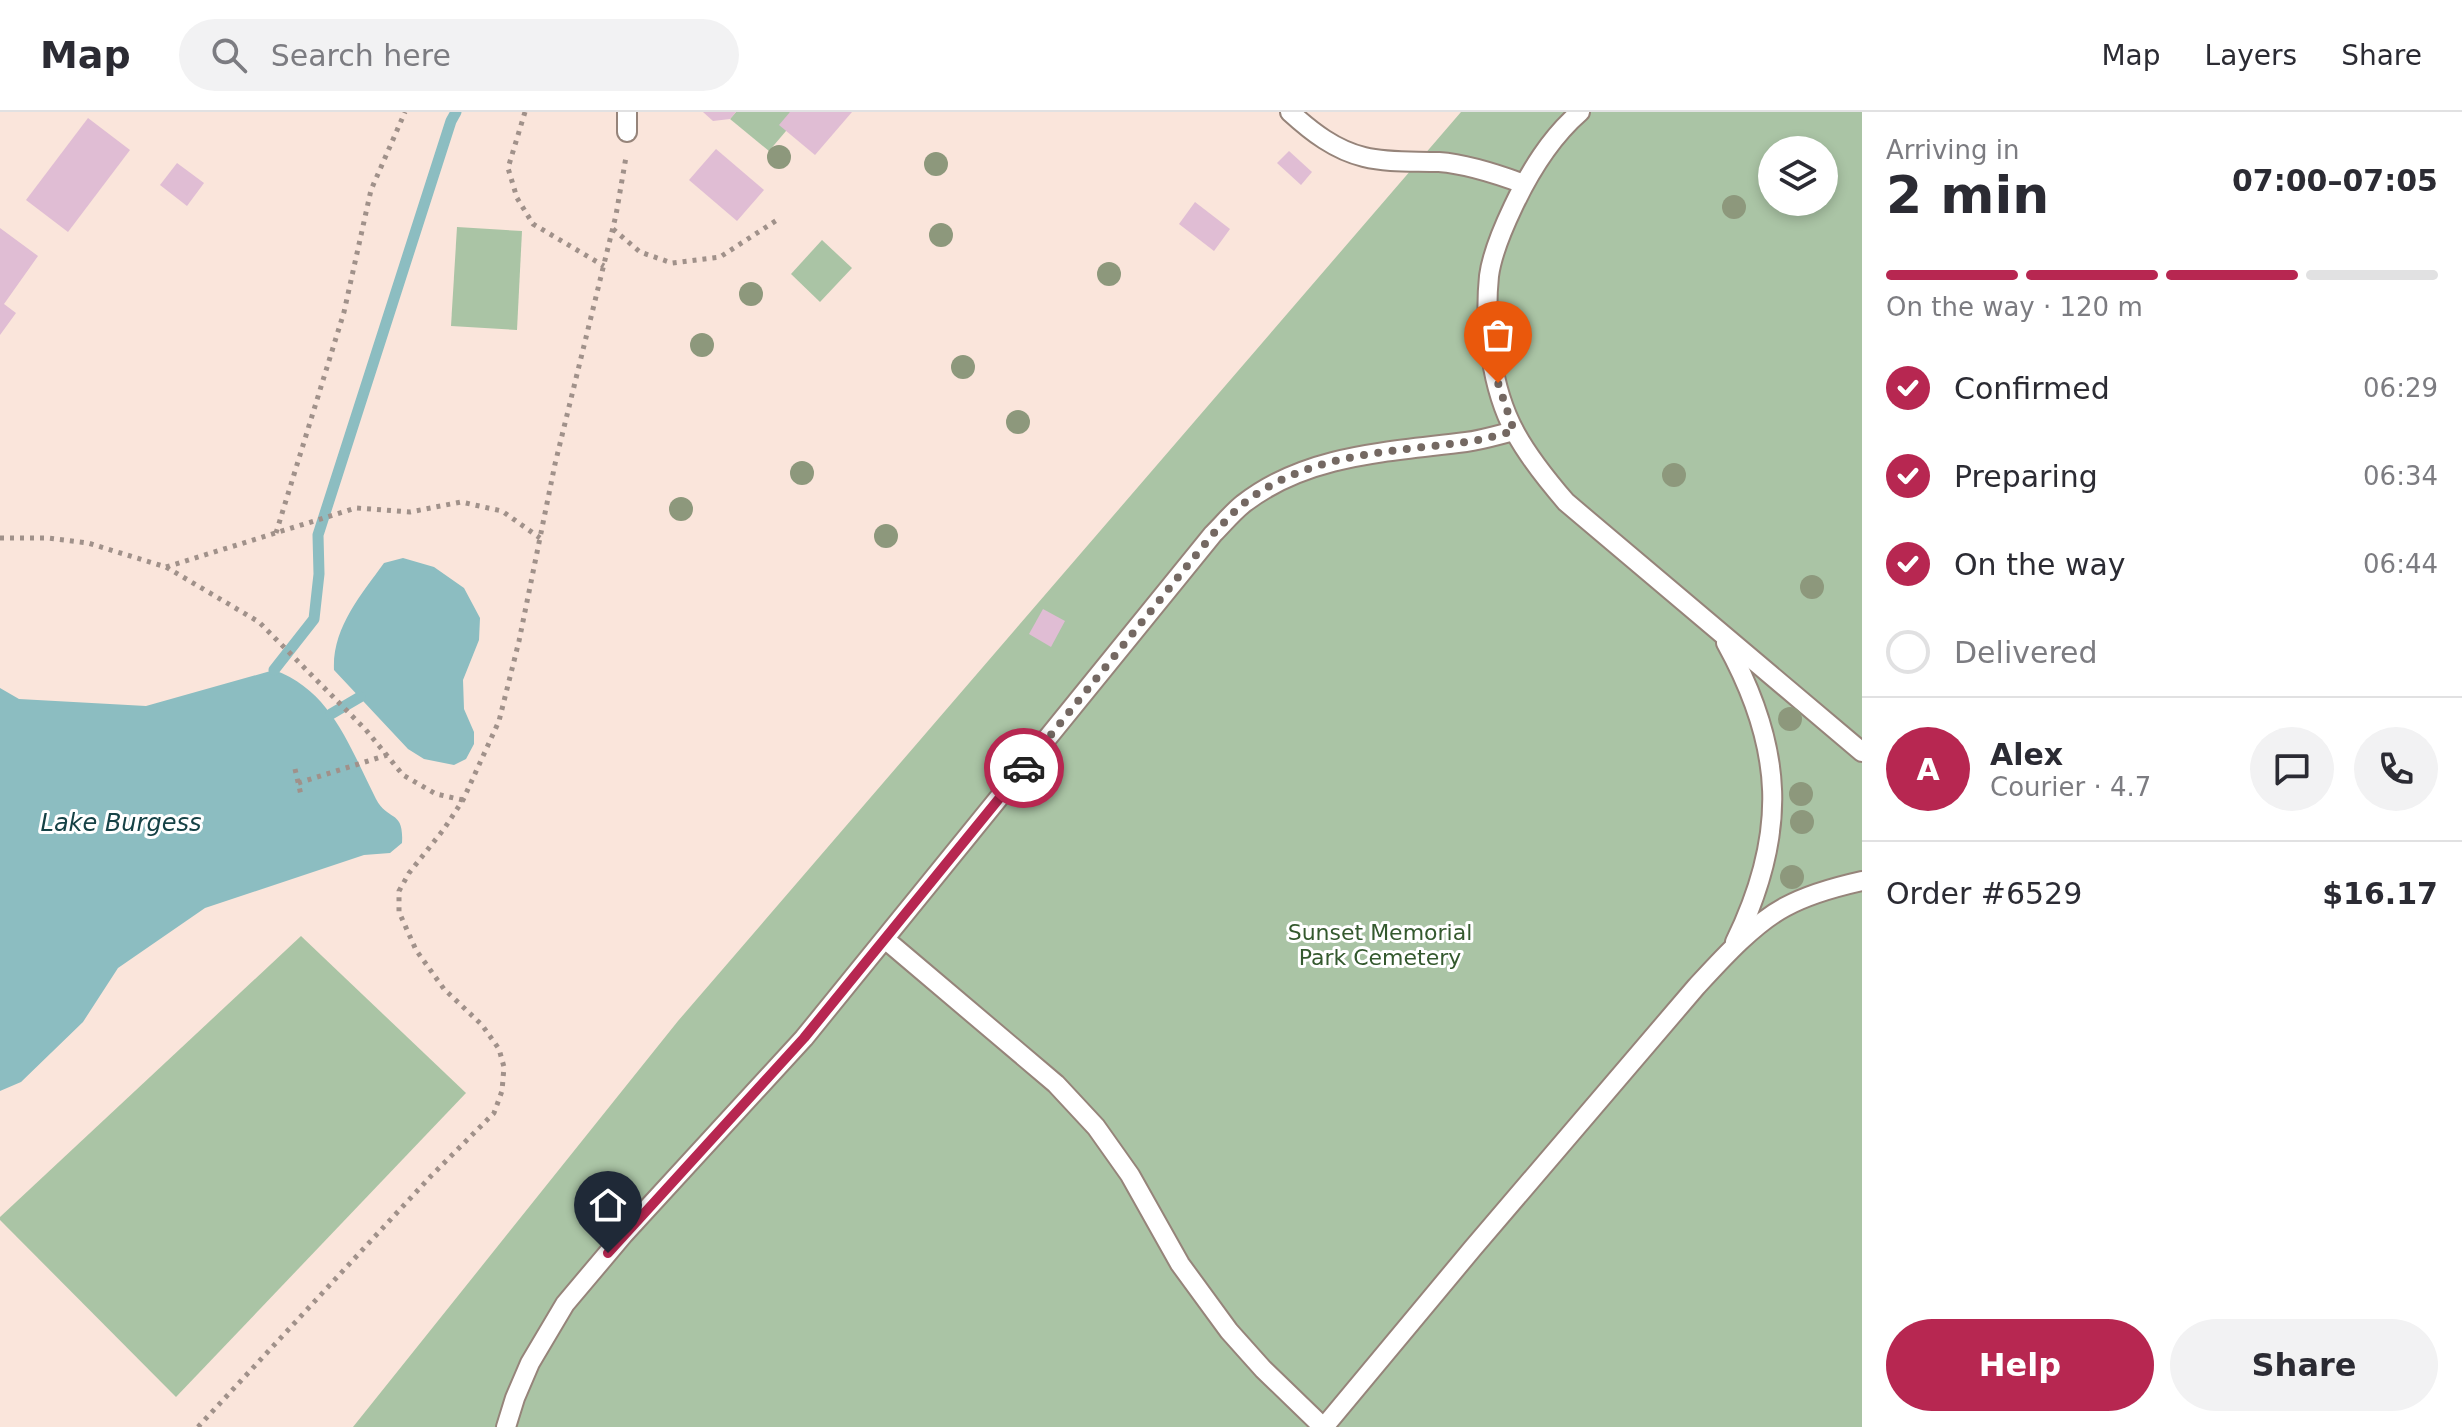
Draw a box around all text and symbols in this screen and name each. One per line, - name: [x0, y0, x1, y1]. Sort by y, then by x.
- search box: [179, 19, 739, 91]
- text: Map: [40, 33, 131, 77]
- icon: search: [207, 33, 251, 77]
- text: Search here: [271, 38, 451, 73]
- text: Map: [2101, 39, 2161, 72]
- text: Layers: [2205, 39, 2297, 72]
- text: Share: [2341, 39, 2422, 72]
- text: Arriving in: [1886, 135, 2020, 165]
- map controls: [1758, 136, 1838, 216]
- button: layers: [1758, 136, 1838, 216]
- text: 07:00–07:05: [2232, 163, 2438, 198]
- text: 2 min: [1886, 165, 2049, 225]
- text: On the way · 120 m: [1886, 292, 2143, 322]
- pin: [1464, 301, 1532, 383]
- icon: bag: [1476, 313, 1520, 357]
- icon: check: [1886, 366, 1930, 410]
- text: Confirmed: [1954, 371, 2110, 406]
- text: 06:29: [2363, 373, 2438, 403]
- icon: check: [1886, 454, 1930, 498]
- text: Preparing: [1954, 459, 2098, 494]
- text: 06:34: [2363, 461, 2438, 491]
- icon: check: [1886, 542, 1930, 586]
- text: On the way: [1954, 547, 2126, 582]
- text: 06:44: [2363, 549, 2438, 579]
- text: Delivered: [1954, 635, 2098, 670]
- button: chat: [2250, 727, 2334, 811]
- button: phone: [2354, 727, 2438, 811]
- courier: [984, 728, 1064, 808]
- text: Alex: [1990, 737, 2063, 772]
- icon: car: [1002, 746, 1046, 790]
- text: A: [1916, 752, 1940, 787]
- text: Courier · 4.7: [1990, 772, 2151, 802]
- water label: Lake Burgess: [41, 809, 201, 837]
- text: Order #6529: [1886, 876, 2082, 911]
- text: $16.17: [2322, 876, 2438, 911]
- park label: Sunset Memorial Park Cemetery: [1288, 920, 1472, 970]
- pin: [574, 1171, 642, 1253]
- icon: home: [586, 1183, 630, 1227]
- button: Help: [1886, 1319, 2154, 1411]
- button: Share: [2170, 1319, 2438, 1411]

